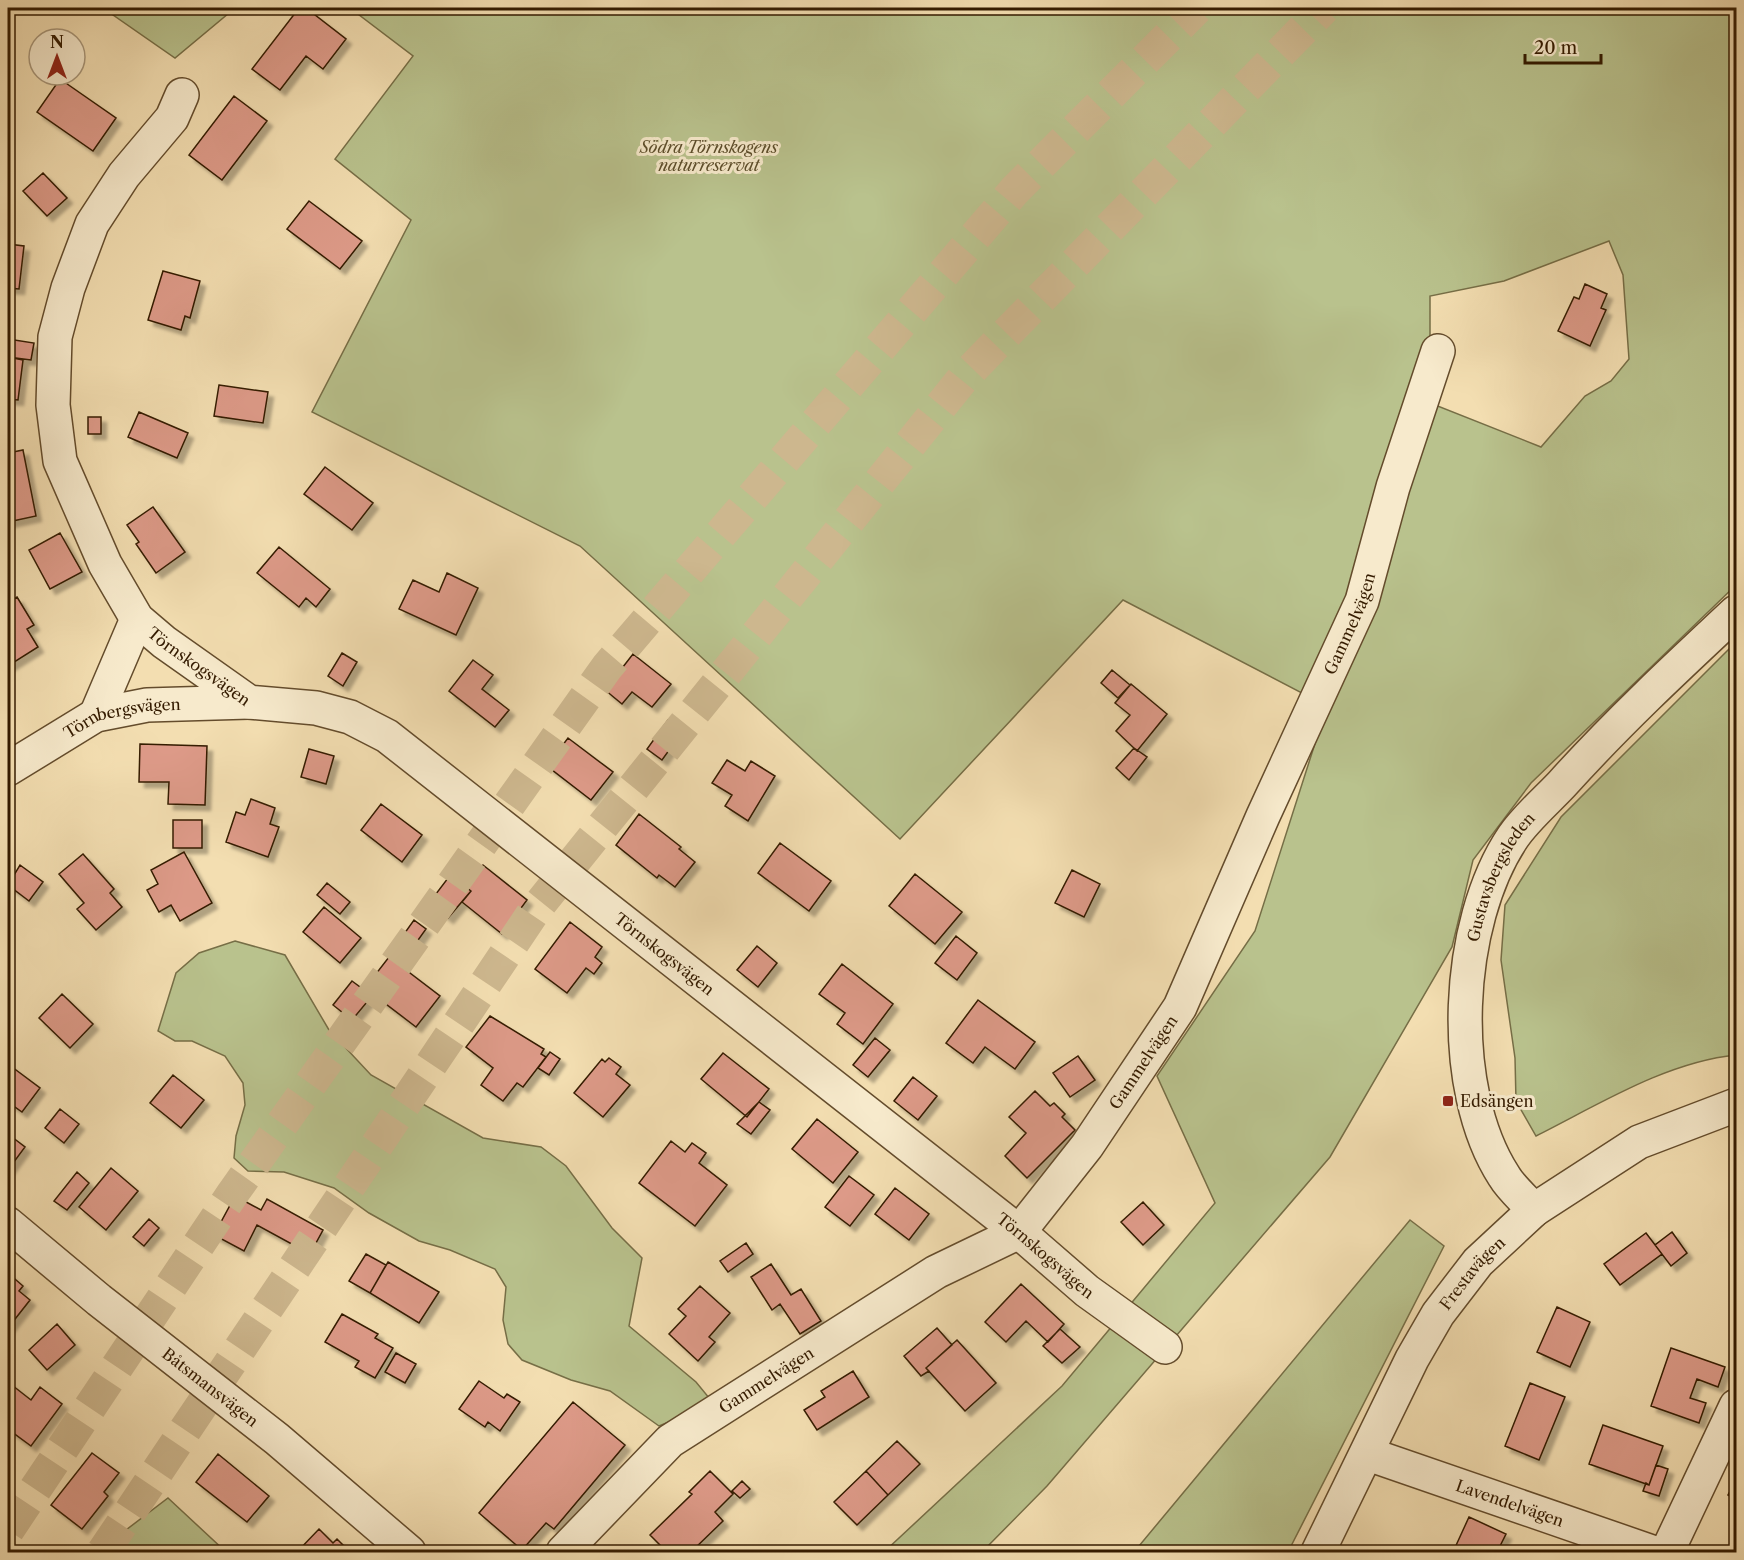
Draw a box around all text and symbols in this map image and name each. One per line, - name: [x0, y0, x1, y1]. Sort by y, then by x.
- north arrow: [27, 27, 87, 87]
- scale bar: [1525, 27, 1602, 65]
- text: N: [50, 32, 64, 52]
- text: 20 m: [1534, 37, 1578, 59]
- park label: Södra Törnskogens naturreservat: [639, 137, 778, 175]
- street label: Gammelvägen: [1320, 570, 1379, 678]
- street label: Törnskogsvägen: [144, 623, 255, 710]
- street label: Törnbergsvägen: [60, 694, 181, 742]
- street label: Gustavsbergsleden: [1463, 808, 1539, 944]
- street label: Törnskogsvägen: [610, 908, 719, 999]
- street label: Gammelvägen: [1105, 1011, 1182, 1113]
- place label: Edsängen: [1460, 1091, 1534, 1111]
- marker: Edsängen: [1441, 1094, 1455, 1108]
- street label: Törnskogsvägen: [993, 1208, 1098, 1303]
- street label: Frestavägen: [1435, 1232, 1509, 1314]
- street label: Gammelvägen: [715, 1342, 817, 1418]
- street label: Båtsmansvägen: [158, 1343, 263, 1431]
- street label: Lavendelvägen: [1453, 1475, 1567, 1531]

